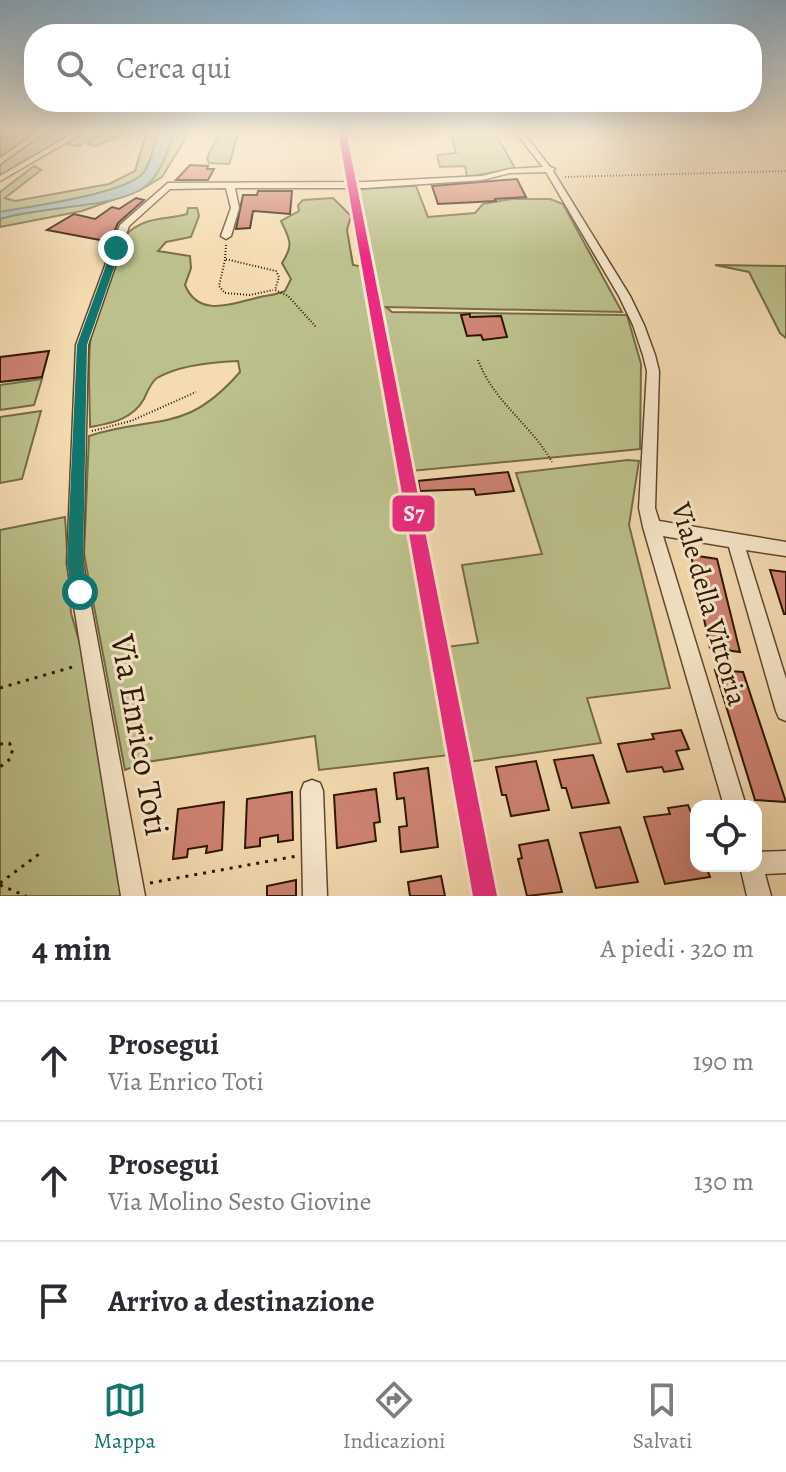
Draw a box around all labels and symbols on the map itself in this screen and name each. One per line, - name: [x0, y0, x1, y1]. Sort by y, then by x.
- route end: [98, 230, 134, 266]
- line badge: S7: [391, 494, 436, 533]
- street label: Viale della Vittoria: [662, 497, 756, 710]
- text: S7: [403, 499, 425, 529]
- route start: [62, 574, 98, 610]
- street label: Via Enrico Toti: [99, 630, 181, 839]

